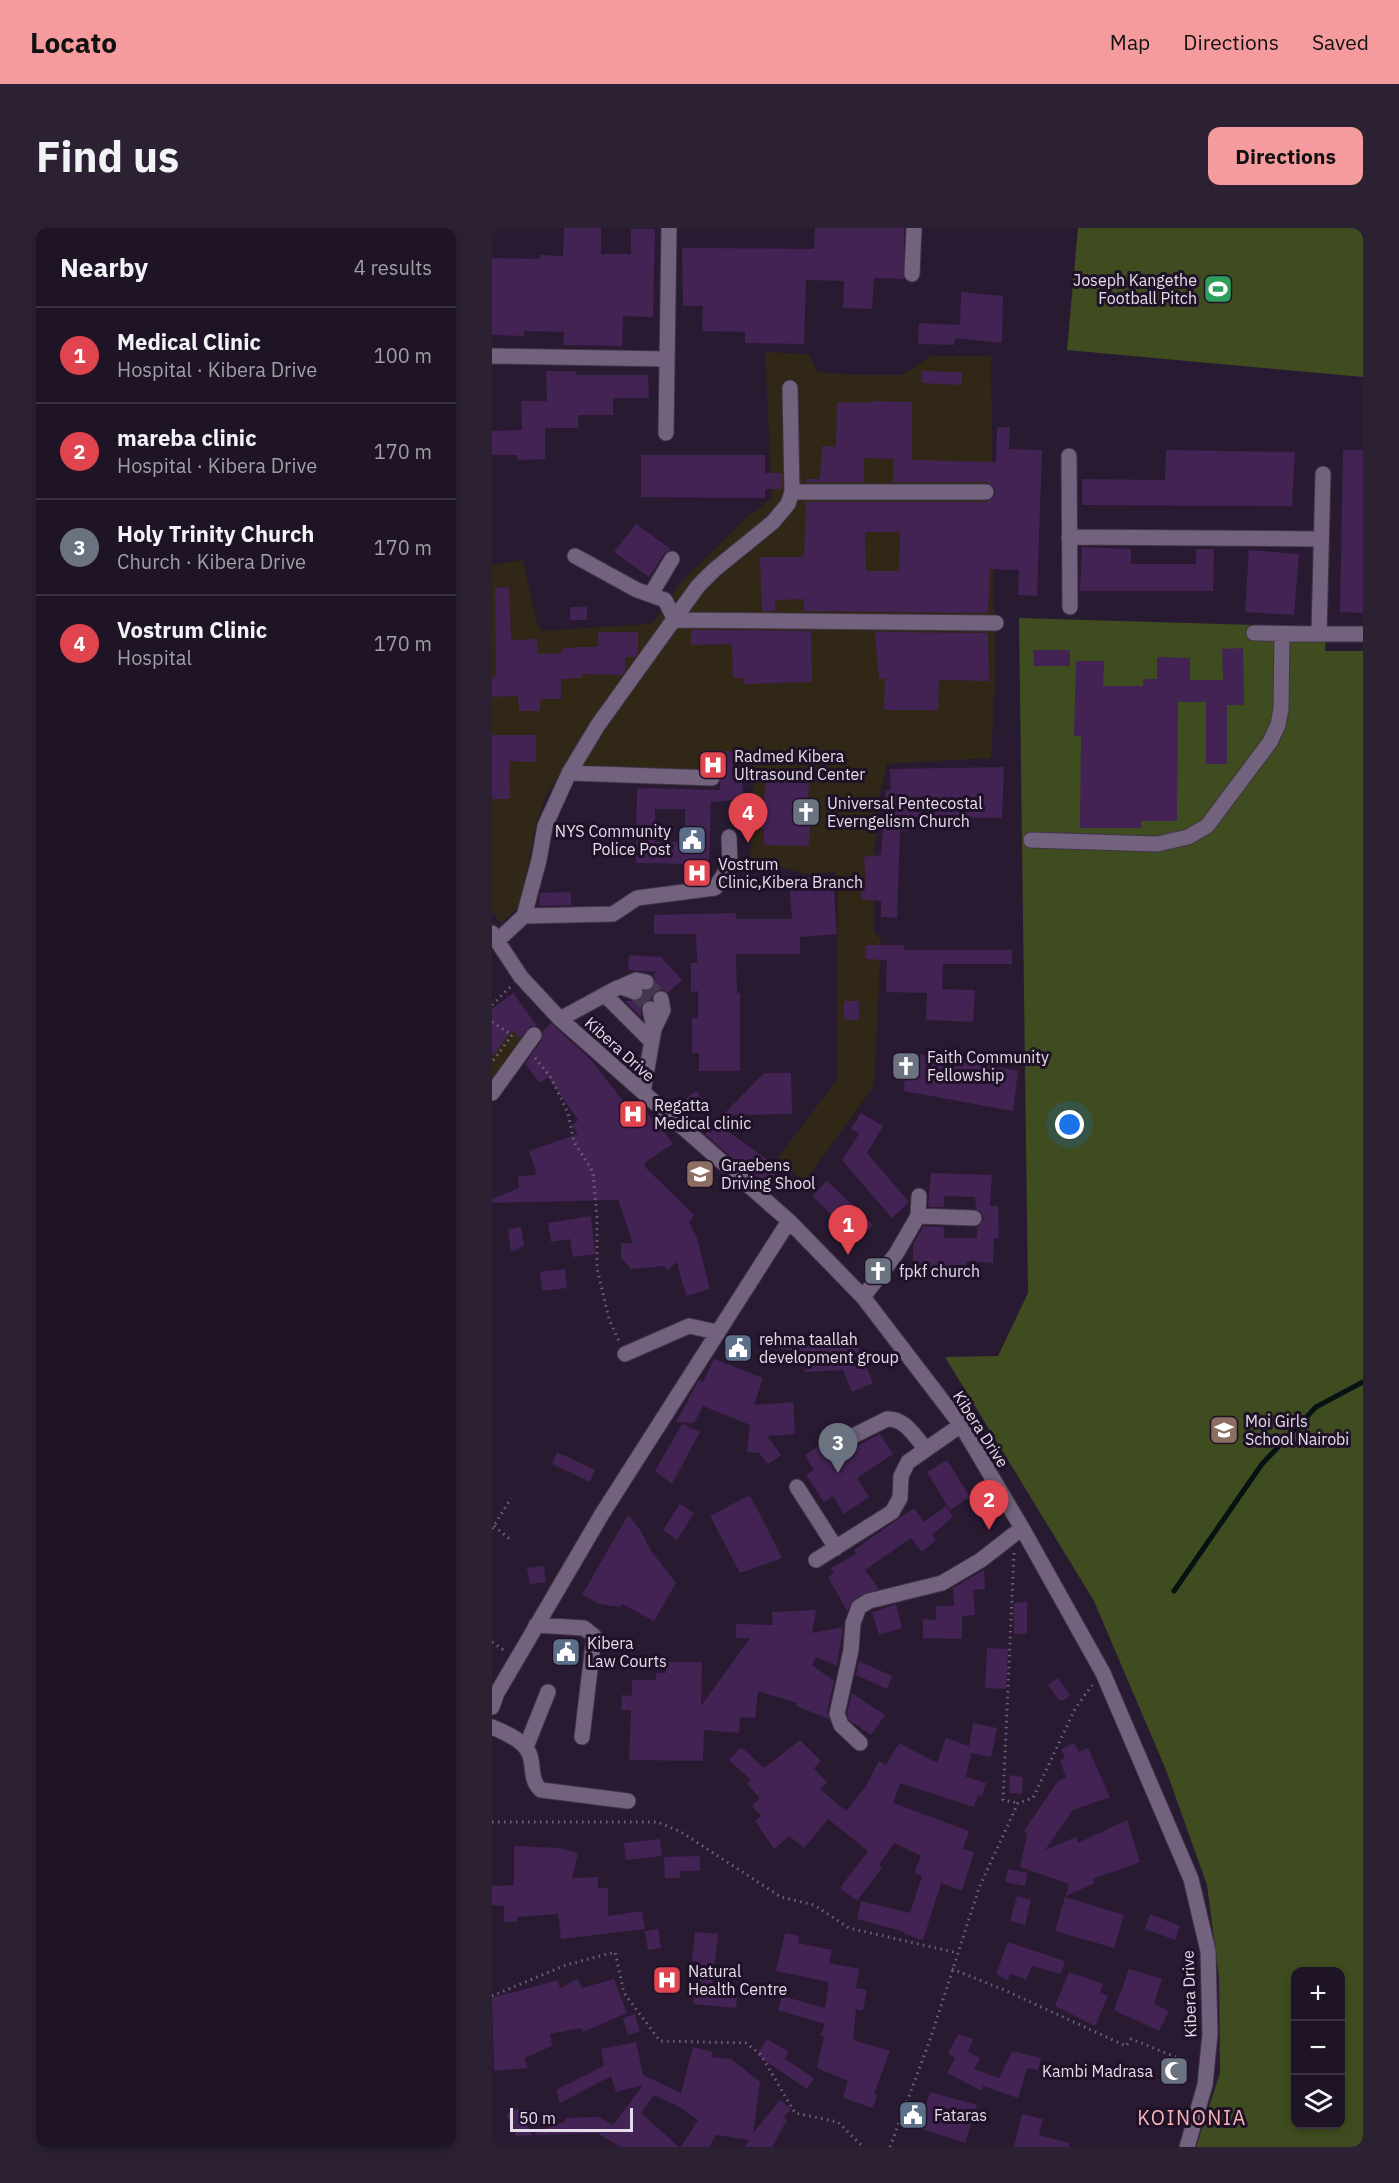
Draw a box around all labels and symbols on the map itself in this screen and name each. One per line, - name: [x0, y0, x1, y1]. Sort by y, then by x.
- place label: Joseph Kangethe Football Pitch: [1073, 270, 1197, 308]
- sports icon: Joseph Kangethe Football Pitch: [1202, 273, 1234, 305]
- place label: Radmed Kibera Ultrasound Center: [734, 746, 865, 784]
- hospital icon: Radmed Kibera Ultrasound Center: [697, 749, 729, 781]
- place label: Universal Pentecostal Everngelism Church: [827, 793, 983, 831]
- pin: 4: [728, 794, 768, 843]
- church icon: Universal Pentecostal Everngelism Church: [790, 796, 822, 828]
- place label: NYS Community Police Post: [555, 821, 671, 859]
- public building icon: NYS Community Police Post: [676, 824, 708, 856]
- place label: Vostrum Clinic,Kibera Branch: [718, 854, 863, 892]
- hospital icon: Vostrum Clinic,Kibera Branch: [681, 857, 713, 889]
- street label: Kibera Drive: [581, 1012, 659, 1086]
- place label: Faith Community Fellowship: [927, 1047, 1049, 1085]
- church icon: Faith Community Fellowship: [890, 1050, 922, 1082]
- place label: Regatta Medical clinic: [654, 1095, 751, 1133]
- hospital icon: Regatta Medical clinic: [617, 1098, 649, 1130]
- your location: [1055, 1110, 1084, 1139]
- place label: Graebens Driving Shool: [721, 1155, 815, 1193]
- school or university icon: Graebens Driving Shool: [684, 1158, 716, 1190]
- pin: 1: [828, 1206, 868, 1255]
- church icon: fpkf church: [862, 1255, 894, 1287]
- place label: fpkf church: [899, 1261, 980, 1281]
- place label: rehma taallah development group: [759, 1329, 899, 1367]
- public building icon: rehma taallah development group: [722, 1332, 754, 1364]
- street label: Kibera Drive: [949, 1387, 1013, 1471]
- place label: Moi Girls School Nairobi: [1245, 1411, 1349, 1449]
- school or university icon: Moi Girls School Nairobi: [1208, 1414, 1240, 1446]
- pin: 3: [818, 1424, 858, 1473]
- pin: 2: [970, 1480, 1008, 1530]
- place label: Kibera Law Courts: [587, 1633, 667, 1671]
- public building icon: Kibera Law Courts: [550, 1636, 582, 1668]
- street label: Kibera Drive: [1177, 1950, 1201, 2038]
- place label: Natural Health Centre: [688, 1961, 788, 1999]
- hospital icon: Natural Health Centre: [651, 1964, 683, 1996]
- mosque icon: Kambi Madrasa: [1158, 2055, 1190, 2087]
- place label: Kambi Madrasa: [1042, 2061, 1153, 2081]
- public building icon: Fataras: [897, 2099, 929, 2131]
- district label: KOINONIA: [1137, 2104, 1247, 2131]
- scale bar: [510, 2105, 633, 2132]
- place label: Fataras: [934, 2105, 987, 2125]

